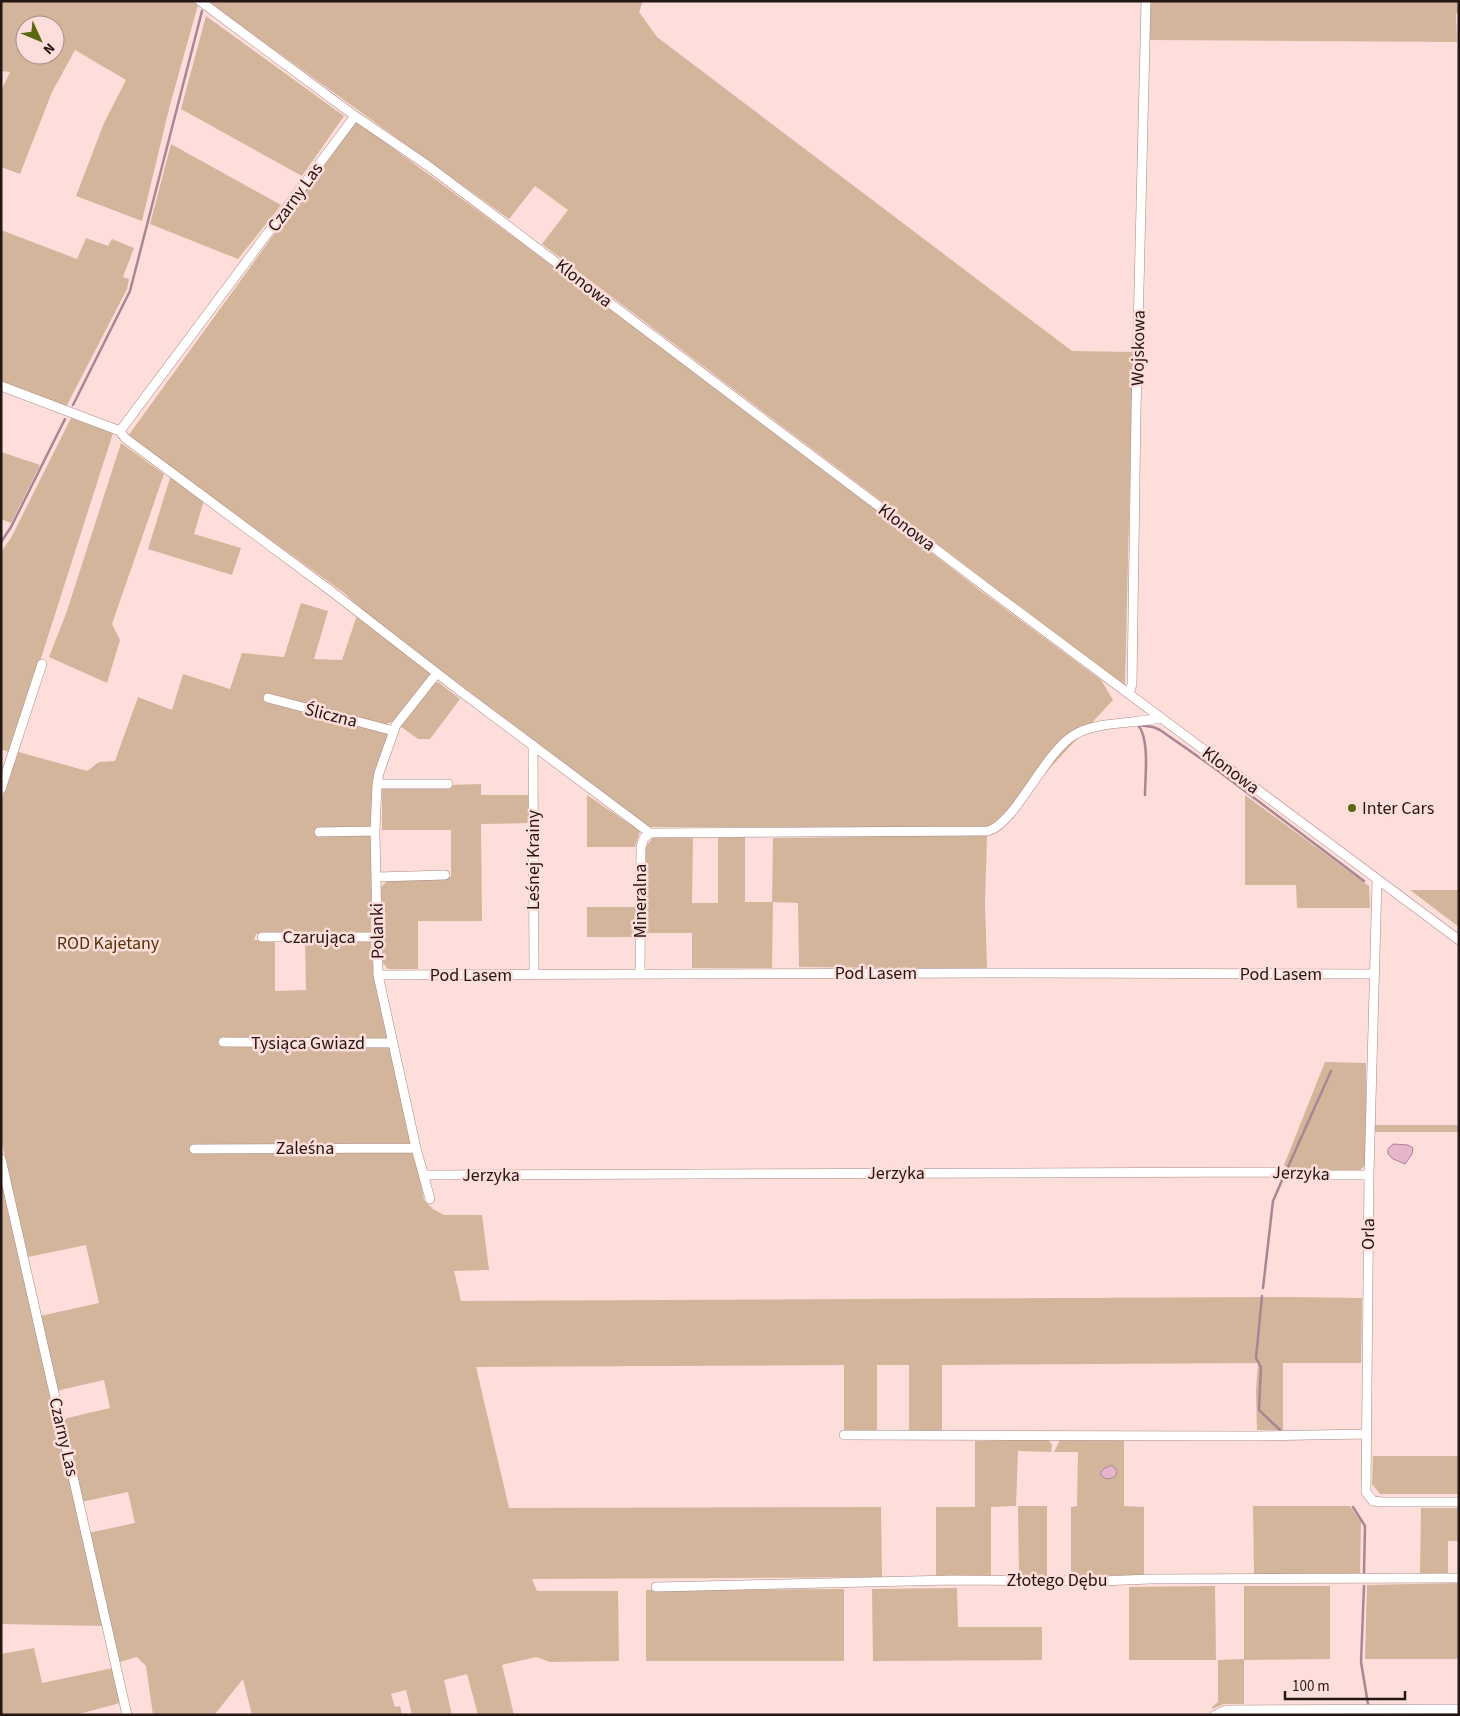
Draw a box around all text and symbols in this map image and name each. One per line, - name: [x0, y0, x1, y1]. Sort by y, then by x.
- north arrow: [15, 15, 65, 65]
- text: N: [38, 38, 59, 59]
- street label: Czarny Las: [262, 158, 329, 237]
- street label: Klonowa: [550, 253, 617, 314]
- street label: Wojskowa: [1125, 310, 1152, 386]
- street label: Klonowa: [873, 498, 941, 557]
- street label: Śliczna: [302, 697, 360, 734]
- street label: Klonowa: [1197, 741, 1265, 800]
- place label: Inter Cars: [1362, 796, 1434, 821]
- marker: Inter Cars: [1346, 802, 1358, 814]
- street label: Leśnej Krainy: [521, 810, 546, 910]
- street label: Mineralna: [628, 864, 653, 938]
- street label: Polanki: [365, 903, 390, 959]
- street label: Czarująca: [282, 925, 356, 950]
- park label: ROD Kajetany: [57, 931, 160, 956]
- street label: Pod Lasem: [835, 961, 917, 986]
- street label: Pod Lasem: [1240, 962, 1322, 987]
- street label: Pod Lasem: [430, 963, 512, 988]
- street label: Tysiąca Gwiazd: [251, 1031, 365, 1056]
- street label: Zaleśna: [276, 1136, 334, 1161]
- street label: Jerzyka: [1272, 1160, 1330, 1187]
- street label: Jerzyka: [867, 1161, 925, 1186]
- street label: Jerzyka: [462, 1163, 520, 1188]
- street label: Orla: [1356, 1218, 1381, 1250]
- street label: Czarny Las: [42, 1395, 85, 1479]
- street label: Złotego Dębu: [1006, 1568, 1108, 1593]
- scale bar: [1285, 1668, 1405, 1700]
- text: 100 m: [1292, 1676, 1330, 1697]

